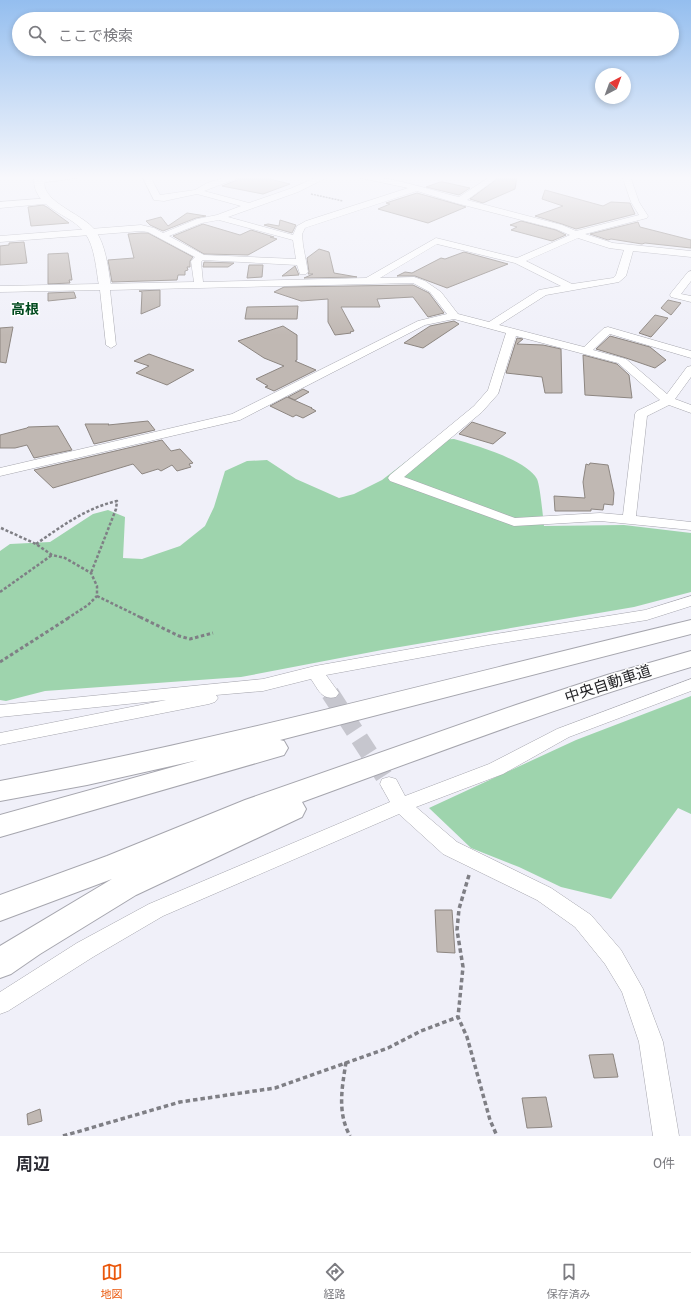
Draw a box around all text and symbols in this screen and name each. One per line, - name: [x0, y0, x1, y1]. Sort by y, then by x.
- search box: [12, 12, 679, 56]
- icon: search: [26, 23, 48, 45]
- text: ここで検索: [58, 27, 133, 45]
- north arrow: [595, 68, 631, 104]
- district label: 高根: [11, 300, 39, 318]
- street label: 中央自動車道: [562, 662, 654, 706]
- text: 周辺: [16, 1154, 50, 1174]
- text: 0件: [653, 1155, 675, 1171]
- tab: 地図: [101, 1261, 123, 1301]
- tab: 経路: [324, 1261, 346, 1301]
- tab: 保存済み: [547, 1261, 591, 1301]

